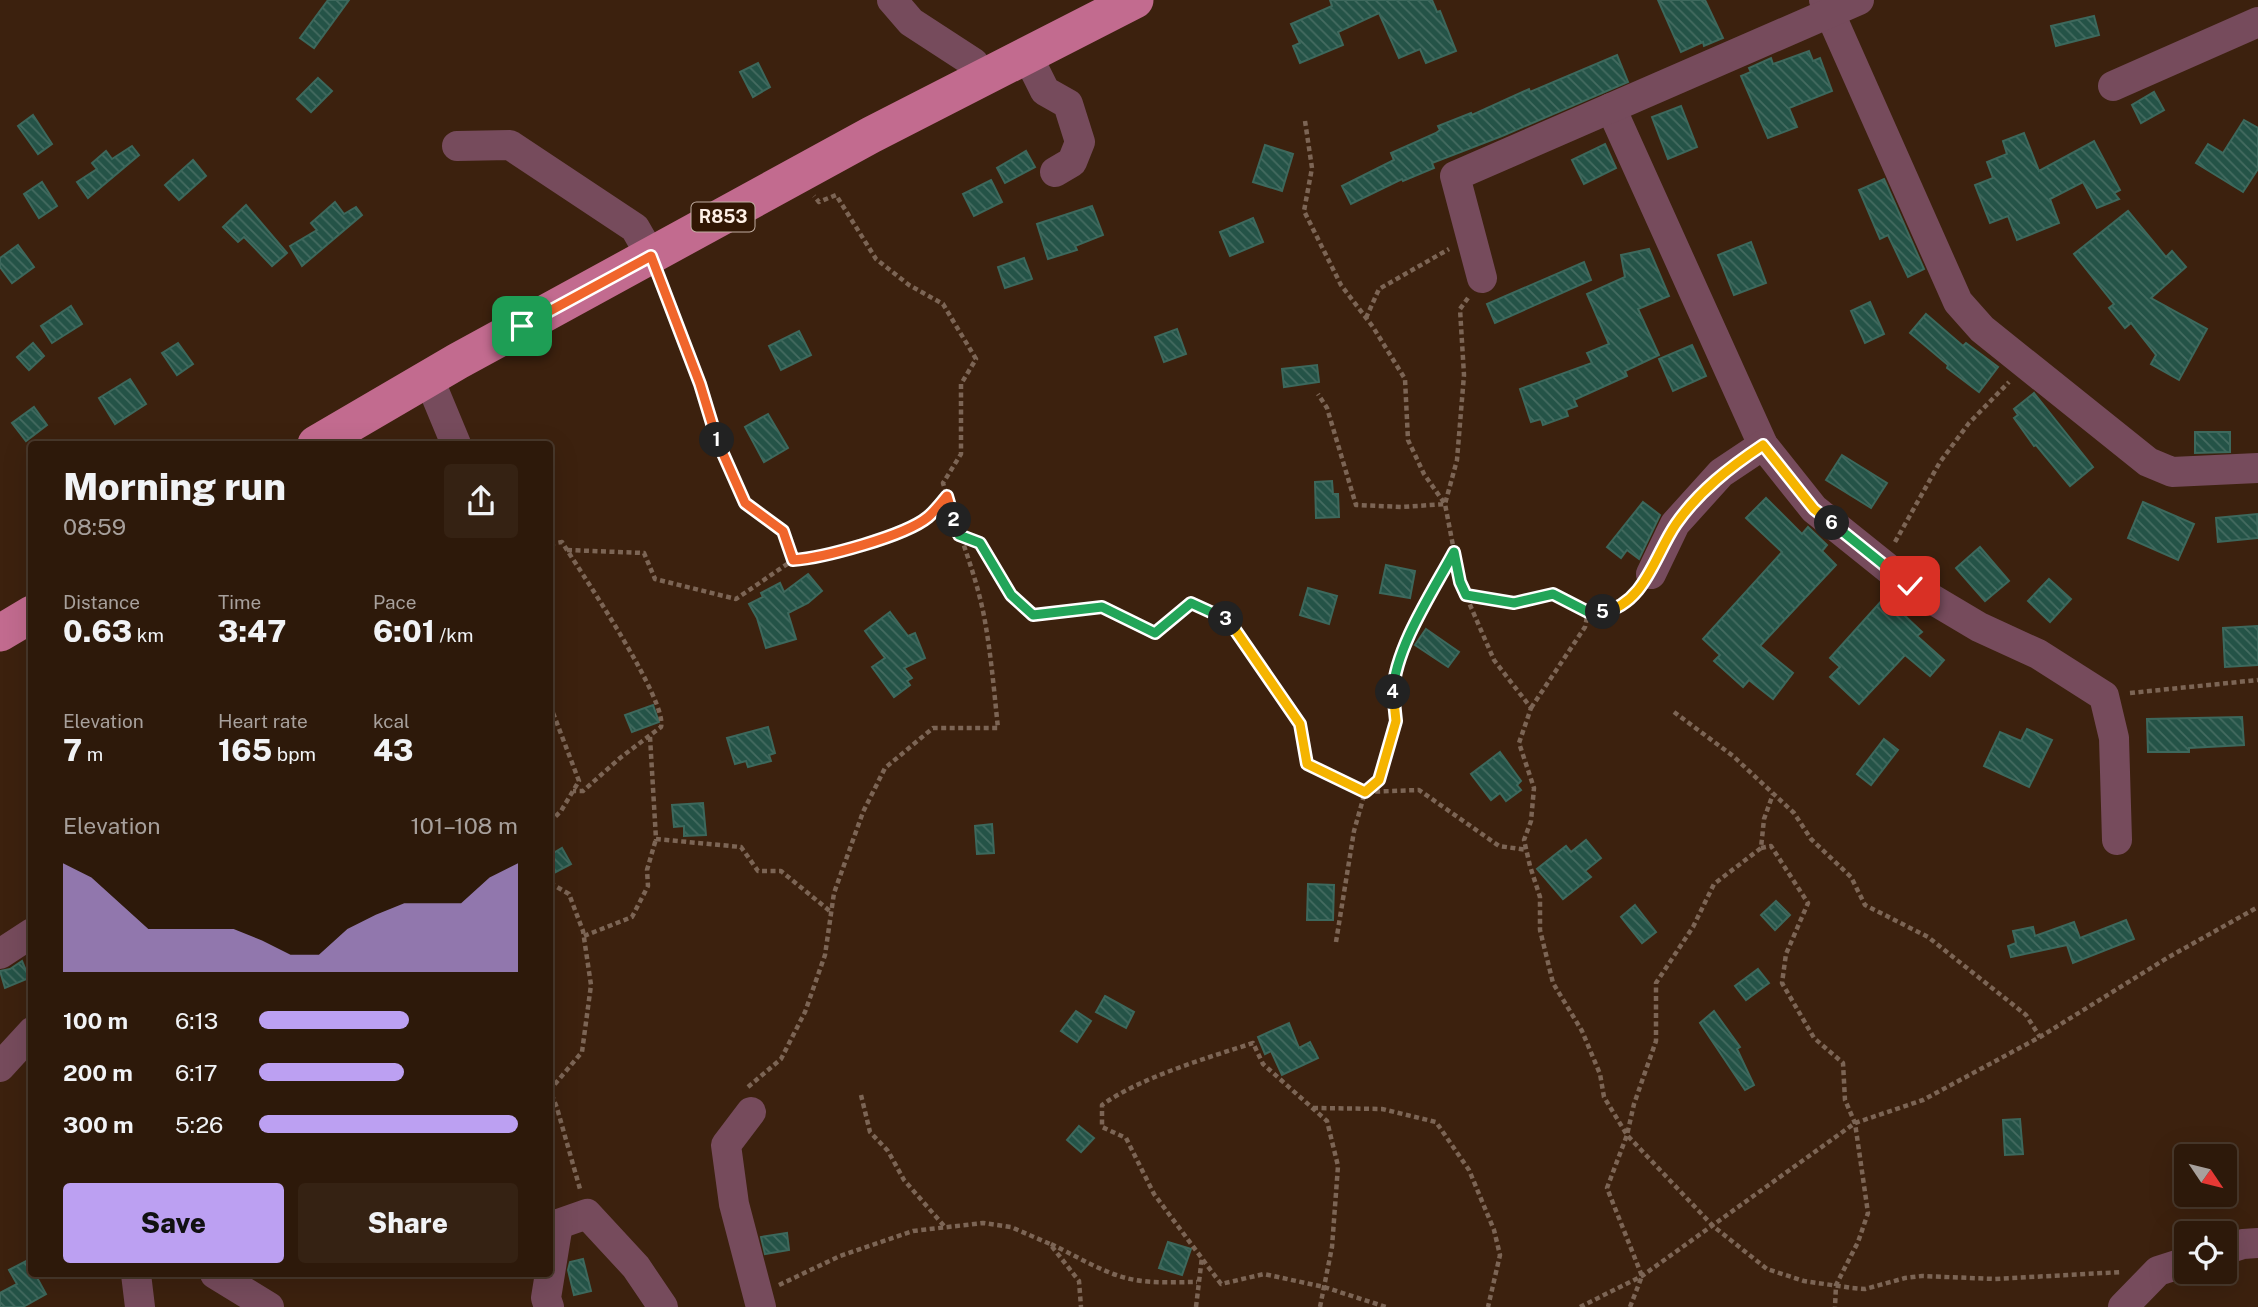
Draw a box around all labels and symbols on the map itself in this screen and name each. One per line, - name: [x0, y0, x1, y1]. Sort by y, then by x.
- road number: R853: [692, 202, 754, 232]
- pin: [492, 296, 552, 356]
- pin: 1: [700, 422, 734, 458]
- pin: 2: [936, 503, 972, 538]
- pin: 6: [1814, 505, 1850, 540]
- pin: [1880, 556, 1940, 616]
- pin: 5: [1586, 594, 1620, 630]
- pin: 3: [1208, 602, 1244, 636]
- pin: 4: [1376, 674, 1410, 710]
- north arrow: [2174, 1144, 2236, 1208]

